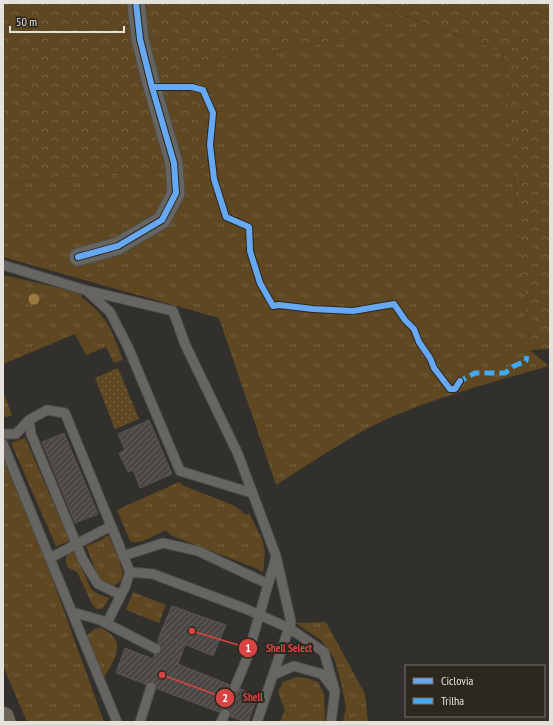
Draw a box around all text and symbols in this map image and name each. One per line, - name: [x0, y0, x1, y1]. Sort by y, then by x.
- scale bar: [10, 8, 124, 34]
- text: 50 m: [16, 14, 37, 29]
- callout: Shell Select: [238, 637, 320, 660]
- text: 1: [245, 640, 251, 655]
- text: Shell Select: [266, 641, 313, 655]
- legend: [405, 665, 545, 717]
- text: Ciclovia: [441, 673, 473, 688]
- callout: Shell: [215, 686, 270, 709]
- text: 2: [222, 690, 228, 705]
- text: Shell: [243, 690, 263, 704]
- text: Trilha: [441, 693, 464, 708]

